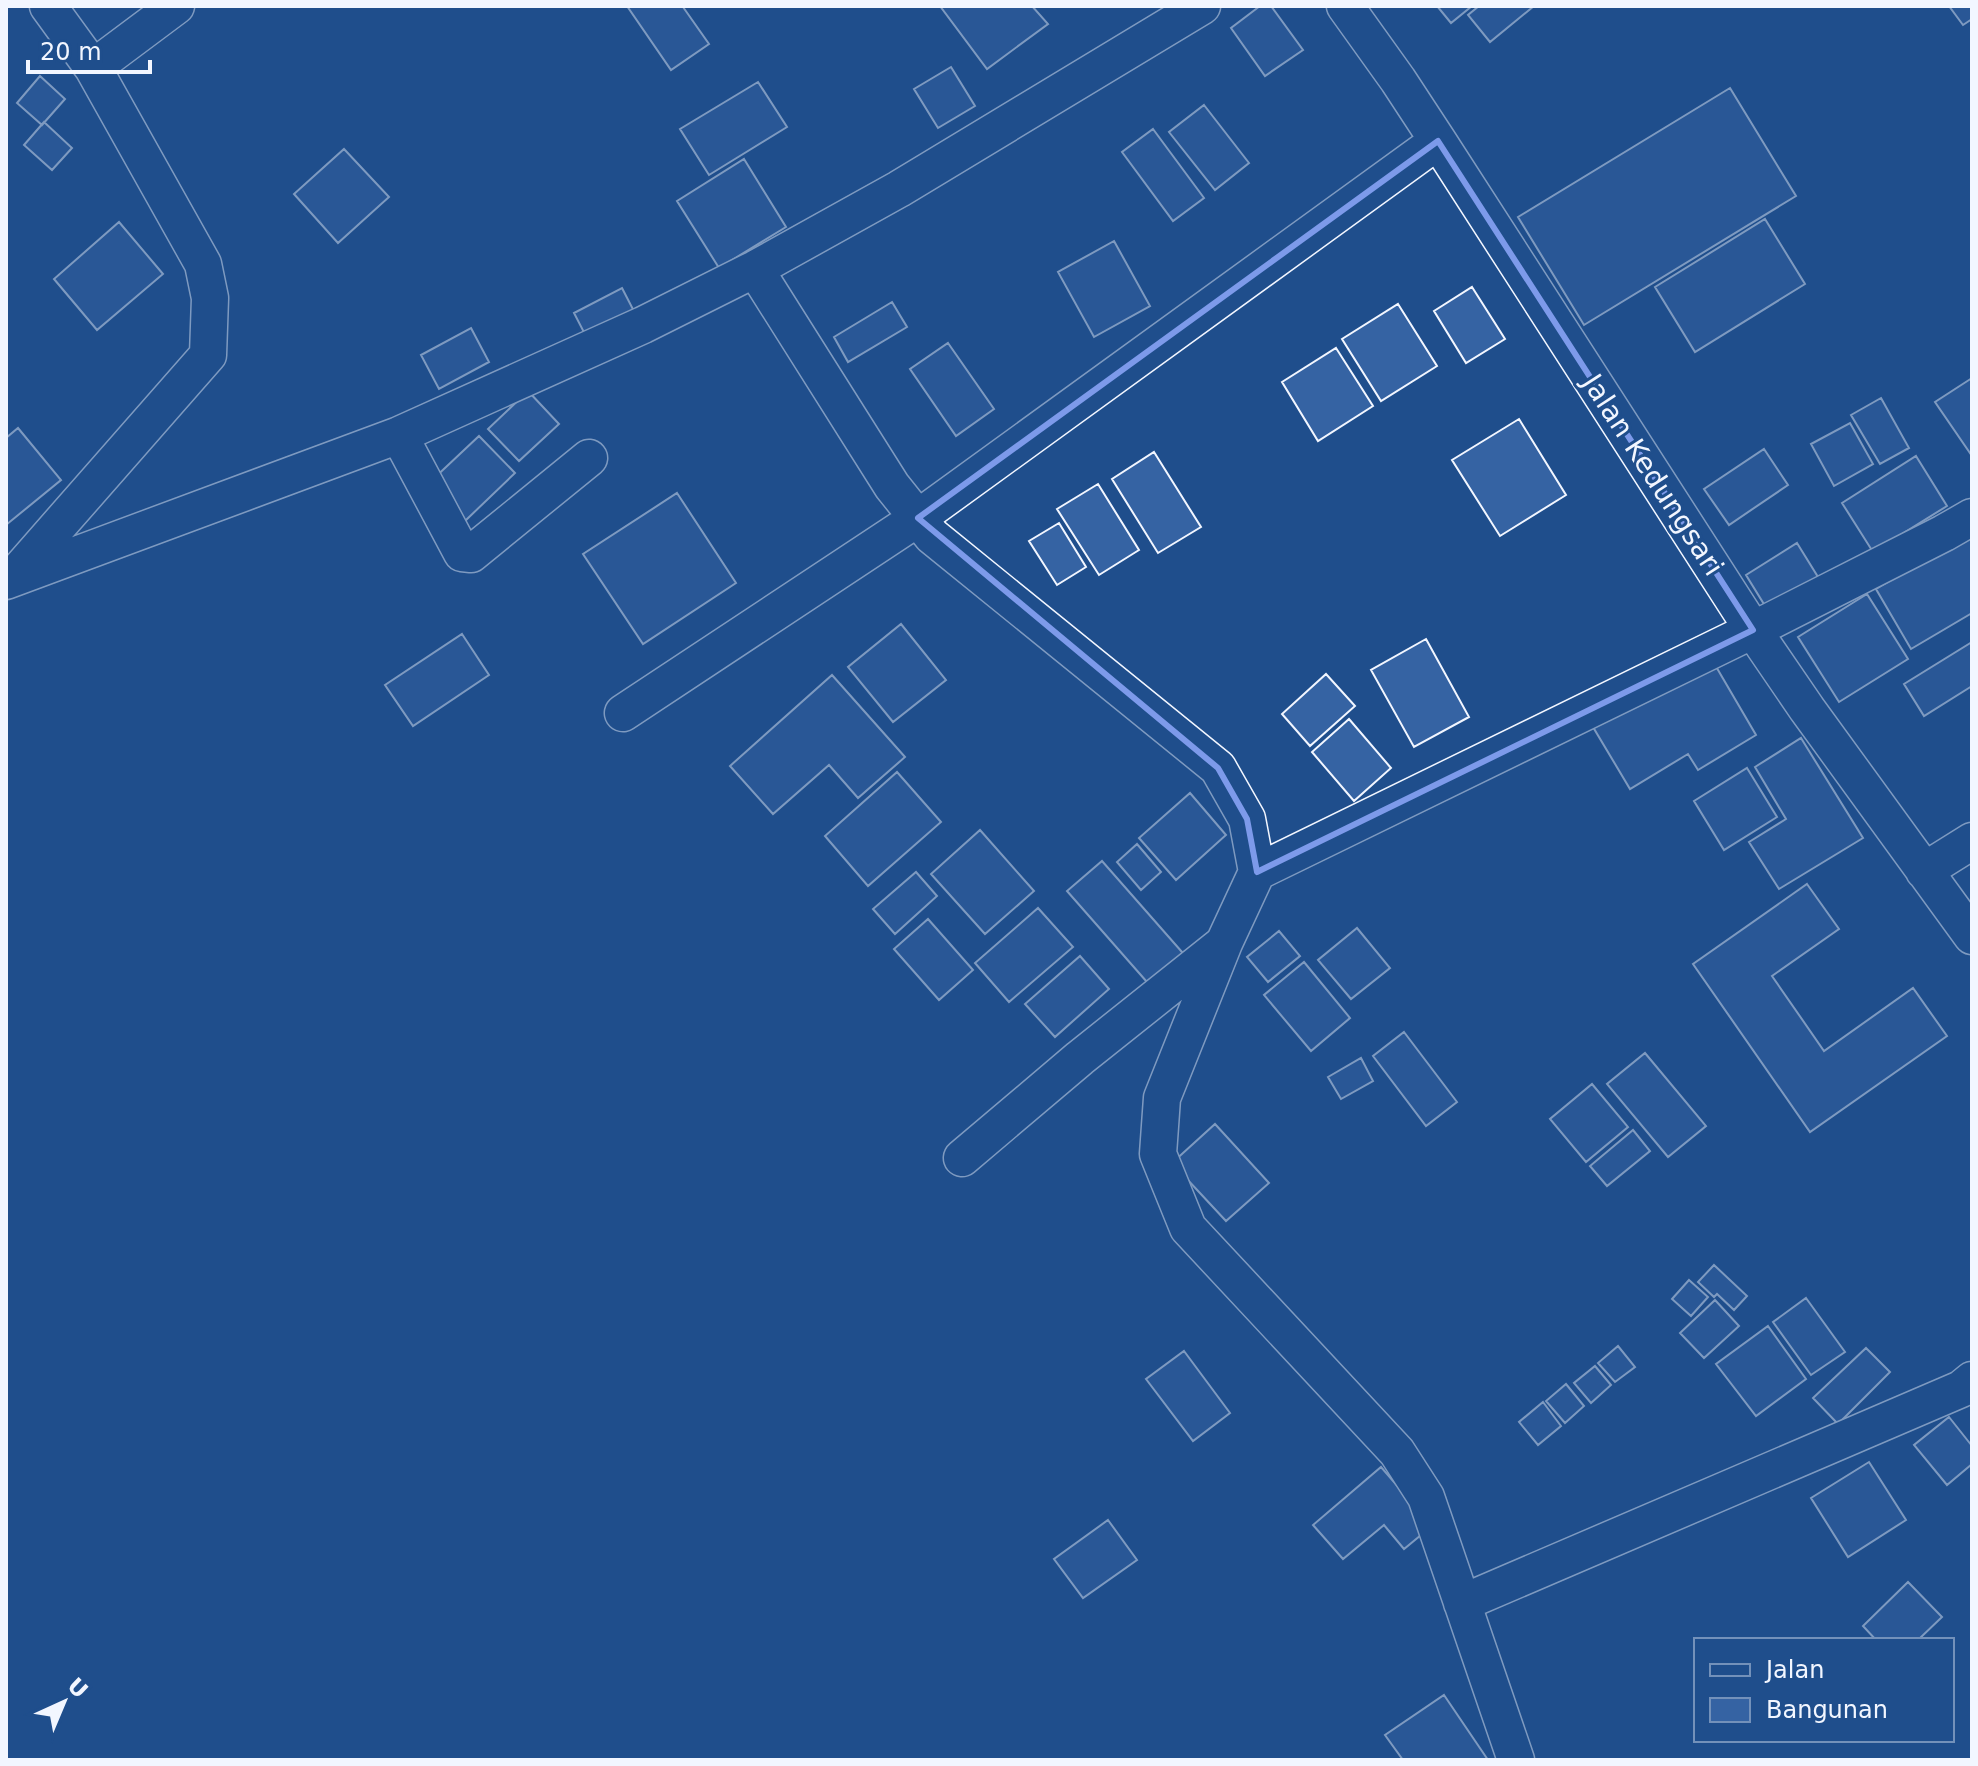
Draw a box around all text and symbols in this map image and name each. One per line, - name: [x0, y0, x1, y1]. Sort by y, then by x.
- scale bar: [28, 24, 150, 74]
- text: 20 m: [40, 38, 102, 66]
- street label: Jalan Kedungsari: [1575, 367, 1730, 582]
- legend: [1694, 1638, 1954, 1742]
- text: Jalan: [1764, 1656, 1824, 1684]
- north arrow: [24, 1662, 104, 1742]
- text: U: [62, 1673, 93, 1703]
- text: Bangunan: [1766, 1696, 1888, 1724]

